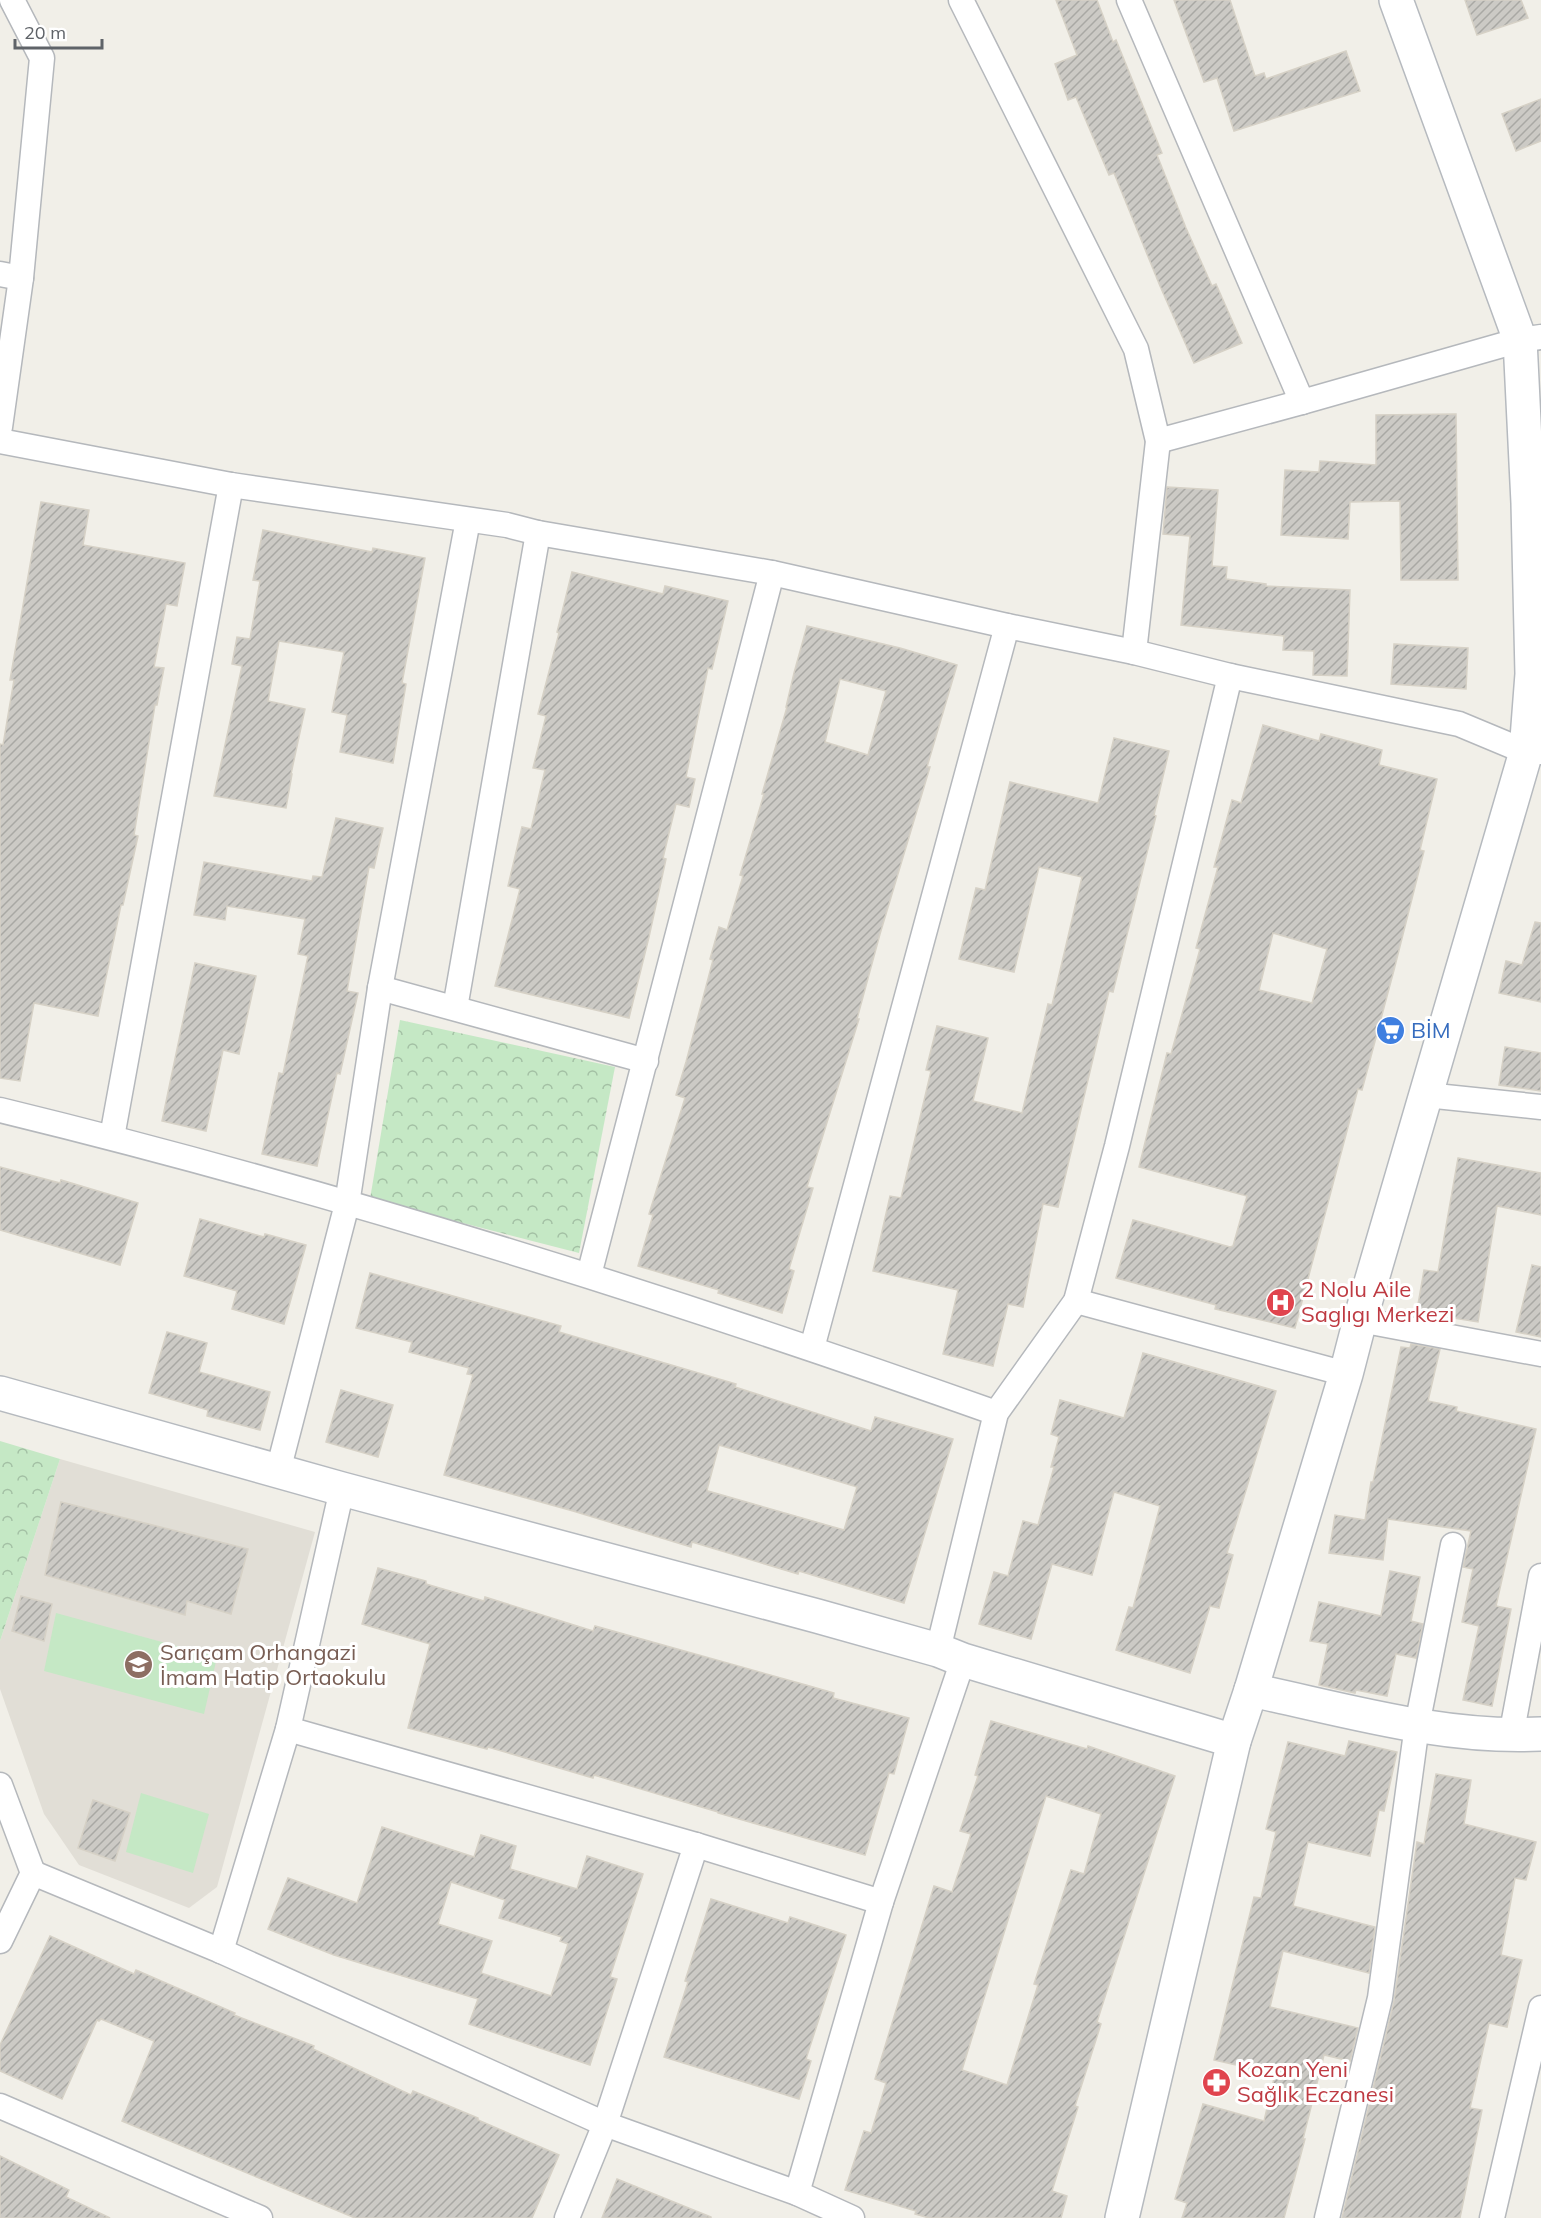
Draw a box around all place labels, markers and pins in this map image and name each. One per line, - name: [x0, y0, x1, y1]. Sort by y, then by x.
- supermarket icon: BİM: [1374, 1014, 1406, 1046]
- place label: BİM: [1411, 1016, 1451, 1044]
- place label: 2 Nolu Aile Saglıgı Merkezi: [1301, 1275, 1454, 1328]
- hospital icon: 2 Nolu Aile Saglıgı Merkezi: [1264, 1286, 1296, 1318]
- place label: Sarıçam Orhangazi İmam Hatip Ortaokulu: [160, 1638, 386, 1691]
- school or university icon: Sarıçam Orhangazi İmam Hatip Ortaokulu: [123, 1649, 155, 1681]
- place label: Kozan Yeni Sağlık Eczanesi: [1237, 2055, 1394, 2108]
- pharmacy icon: Kozan Yeni Sağlık Eczanesi: [1200, 2066, 1232, 2098]

